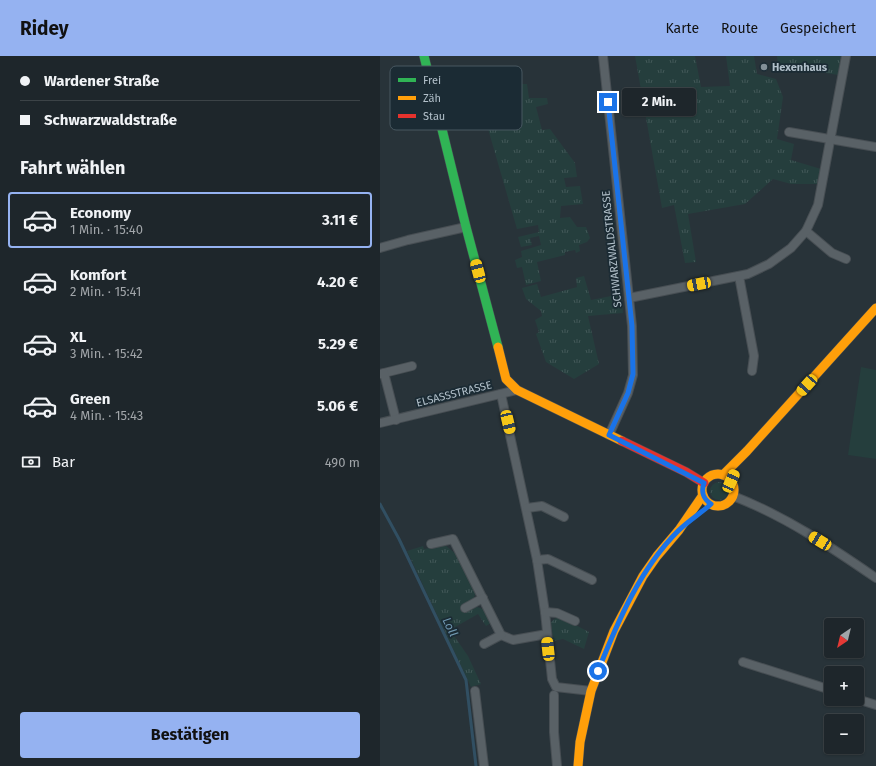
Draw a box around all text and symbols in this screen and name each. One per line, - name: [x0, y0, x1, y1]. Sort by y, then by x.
- text: Ridey: [20, 17, 69, 40]
- text: Karte: [665, 20, 699, 37]
- text: Route: [721, 20, 758, 37]
- text: Gespeichert: [780, 20, 856, 37]
- place label: Hexenhaus: [772, 61, 828, 74]
- marker: Hexenhaus: [759, 62, 769, 72]
- legend: [390, 66, 522, 130]
- text: Wardener Straße: [44, 72, 159, 90]
- text: Frei: [423, 74, 441, 87]
- callout: 2 Min.: [622, 88, 696, 116]
- text: Zäh: [423, 92, 441, 105]
- route end: [599, 93, 617, 111]
- text: 2 Min.: [642, 94, 676, 109]
- text: Stau: [423, 110, 445, 123]
- text: Schwarzwaldstraße: [44, 111, 177, 129]
- text: Fahrt wählen: [20, 157, 125, 179]
- street label: SCHWARZWALDSTRASSE: [599, 190, 625, 308]
- icon: car: [22, 202, 58, 238]
- text: Economy: [70, 204, 131, 222]
- text: 3.11 €: [322, 211, 358, 229]
- text: 1 Min. · 15:40: [70, 222, 143, 237]
- car: [469, 258, 487, 284]
- icon: car: [22, 264, 58, 300]
- text: Komfort: [70, 266, 126, 284]
- text: 4.20 €: [317, 273, 358, 291]
- car: [686, 276, 712, 292]
- text: 2 Min. · 15:41: [70, 284, 141, 299]
- icon: car: [22, 326, 58, 362]
- text: XL: [70, 328, 86, 346]
- text: 5.29 €: [318, 335, 358, 353]
- text: 3 Min. · 15:42: [70, 346, 143, 361]
- car: [795, 372, 819, 398]
- street label: ELSASSSTRASSE: [415, 378, 493, 410]
- icon: car: [22, 388, 58, 424]
- text: Green: [70, 390, 110, 408]
- text: 5.06 €: [317, 397, 358, 415]
- text: 4 Min. · 15:43: [70, 408, 143, 423]
- car: [499, 409, 517, 435]
- icon: cash: [20, 451, 42, 473]
- text: Bar: [52, 453, 75, 471]
- text: 490 m: [325, 455, 360, 470]
- car: [721, 468, 741, 494]
- car: [807, 530, 833, 552]
- water label: Loll: [439, 615, 461, 639]
- north arrow: [824, 618, 864, 658]
- map controls: [824, 618, 864, 754]
- car: [541, 636, 555, 662]
- route start: [589, 662, 607, 680]
- button: +: [824, 666, 864, 706]
- button: Bestätigen: [20, 712, 360, 758]
- button: −: [824, 714, 864, 754]

